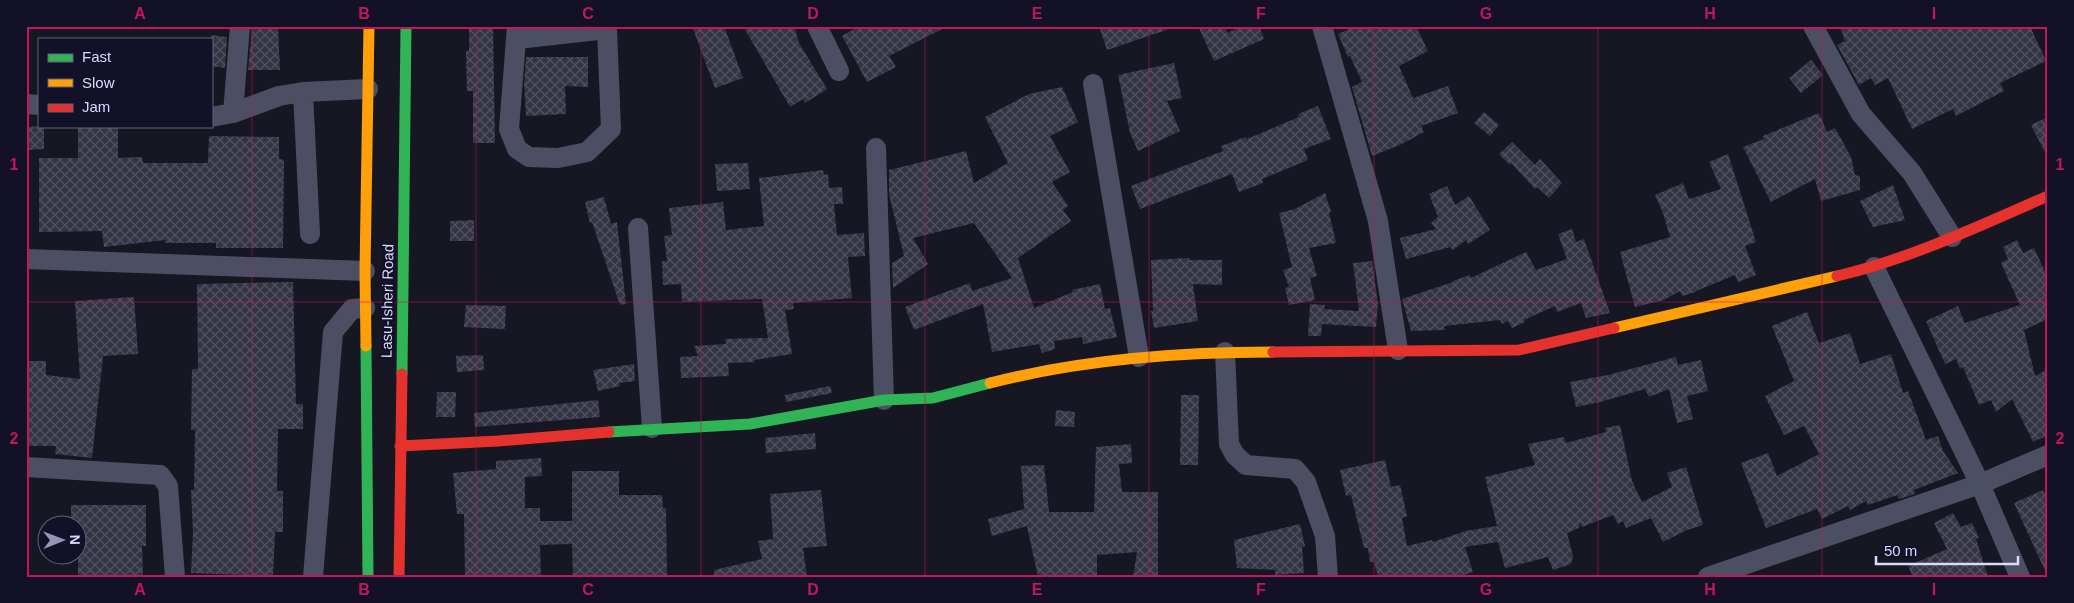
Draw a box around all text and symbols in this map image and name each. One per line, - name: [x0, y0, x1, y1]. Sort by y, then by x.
- text: A: [134, 5, 146, 22]
- text: B: [358, 5, 370, 22]
- text: C: [582, 5, 594, 22]
- text: D: [807, 5, 819, 22]
- text: E: [1032, 5, 1043, 22]
- text: F: [1256, 5, 1266, 22]
- text: G: [1480, 5, 1492, 22]
- text: H: [1704, 5, 1716, 22]
- text: I: [1932, 5, 1936, 22]
- legend: [38, 38, 212, 128]
- text: Fast: [82, 48, 112, 65]
- text: Slow: [82, 74, 115, 91]
- text: Jam: [82, 98, 110, 115]
- text: 1: [10, 156, 19, 173]
- text: 1: [2056, 156, 2065, 173]
- street label: Lasu-Isheri Road: [378, 244, 396, 358]
- text: 2: [10, 430, 19, 447]
- text: 2: [2056, 430, 2065, 447]
- north arrow: [38, 516, 88, 566]
- scale bar: [1876, 533, 2019, 565]
- text: N: [67, 535, 83, 545]
- text: 50 m: [1884, 542, 1917, 559]
- text: A: [134, 581, 146, 598]
- text: B: [358, 581, 370, 598]
- text: C: [582, 581, 594, 598]
- text: D: [807, 581, 819, 598]
- text: E: [1032, 581, 1043, 598]
- text: F: [1256, 581, 1266, 598]
- text: G: [1480, 581, 1492, 598]
- text: H: [1704, 581, 1716, 598]
- text: I: [1932, 581, 1936, 598]

